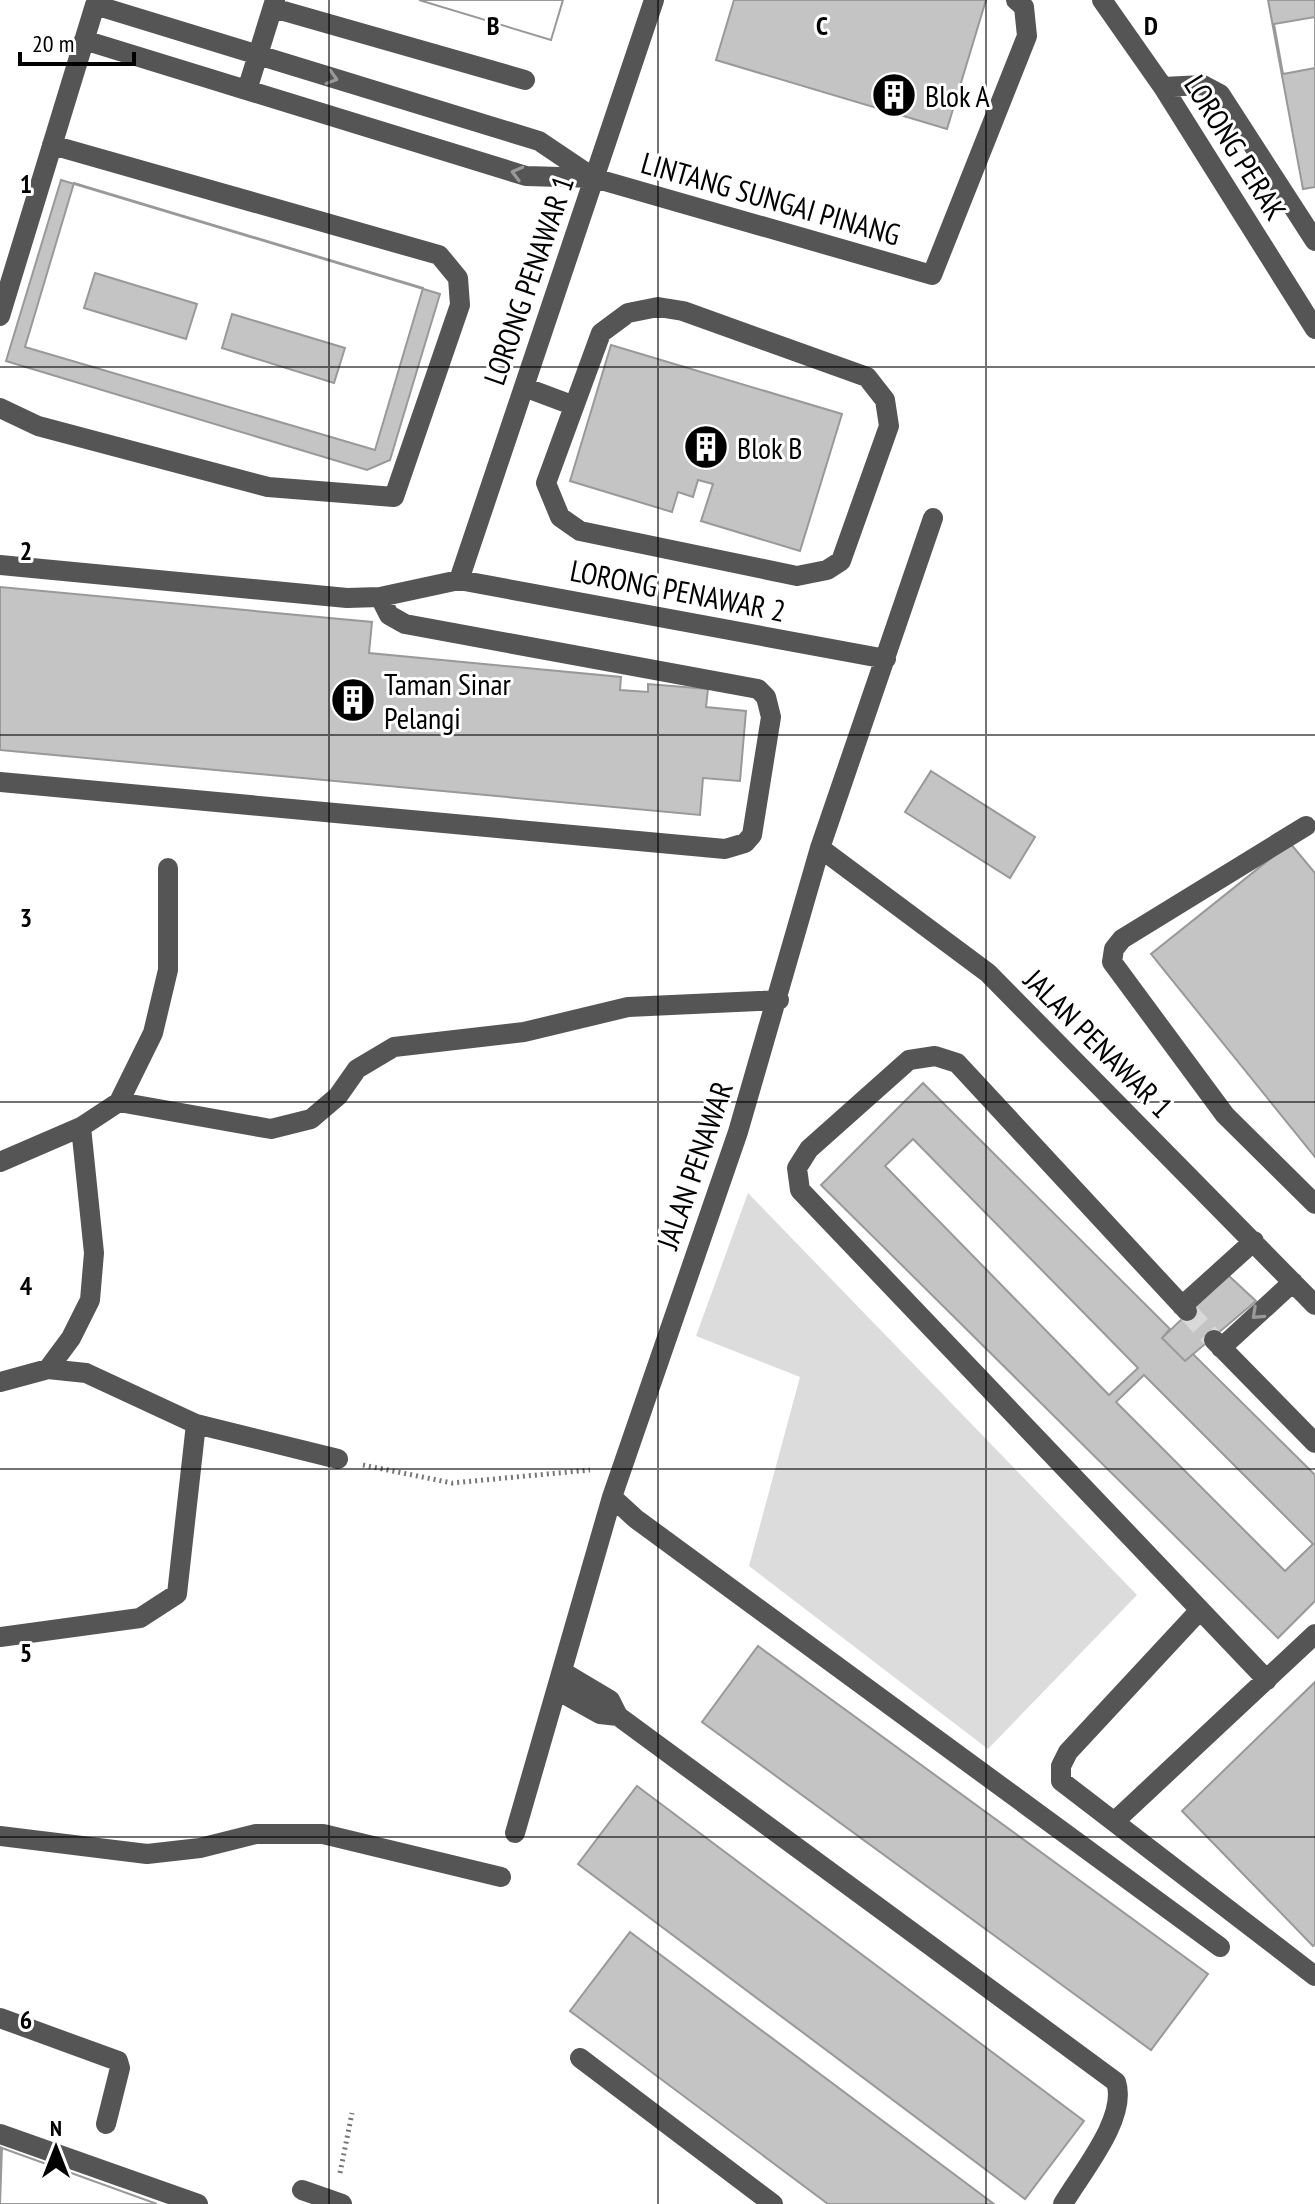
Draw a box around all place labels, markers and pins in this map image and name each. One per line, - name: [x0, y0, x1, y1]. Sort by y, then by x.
- building icon: Blok A: [870, 71, 918, 119]
- place label: Blok A: [925, 76, 991, 115]
- building icon: Blok B: [682, 423, 730, 471]
- place label: Blok B: [737, 428, 803, 467]
- place label: Taman Sinar Pelangi: [384, 664, 511, 737]
- building icon: Taman Sinar Pelangi: [329, 676, 377, 724]

